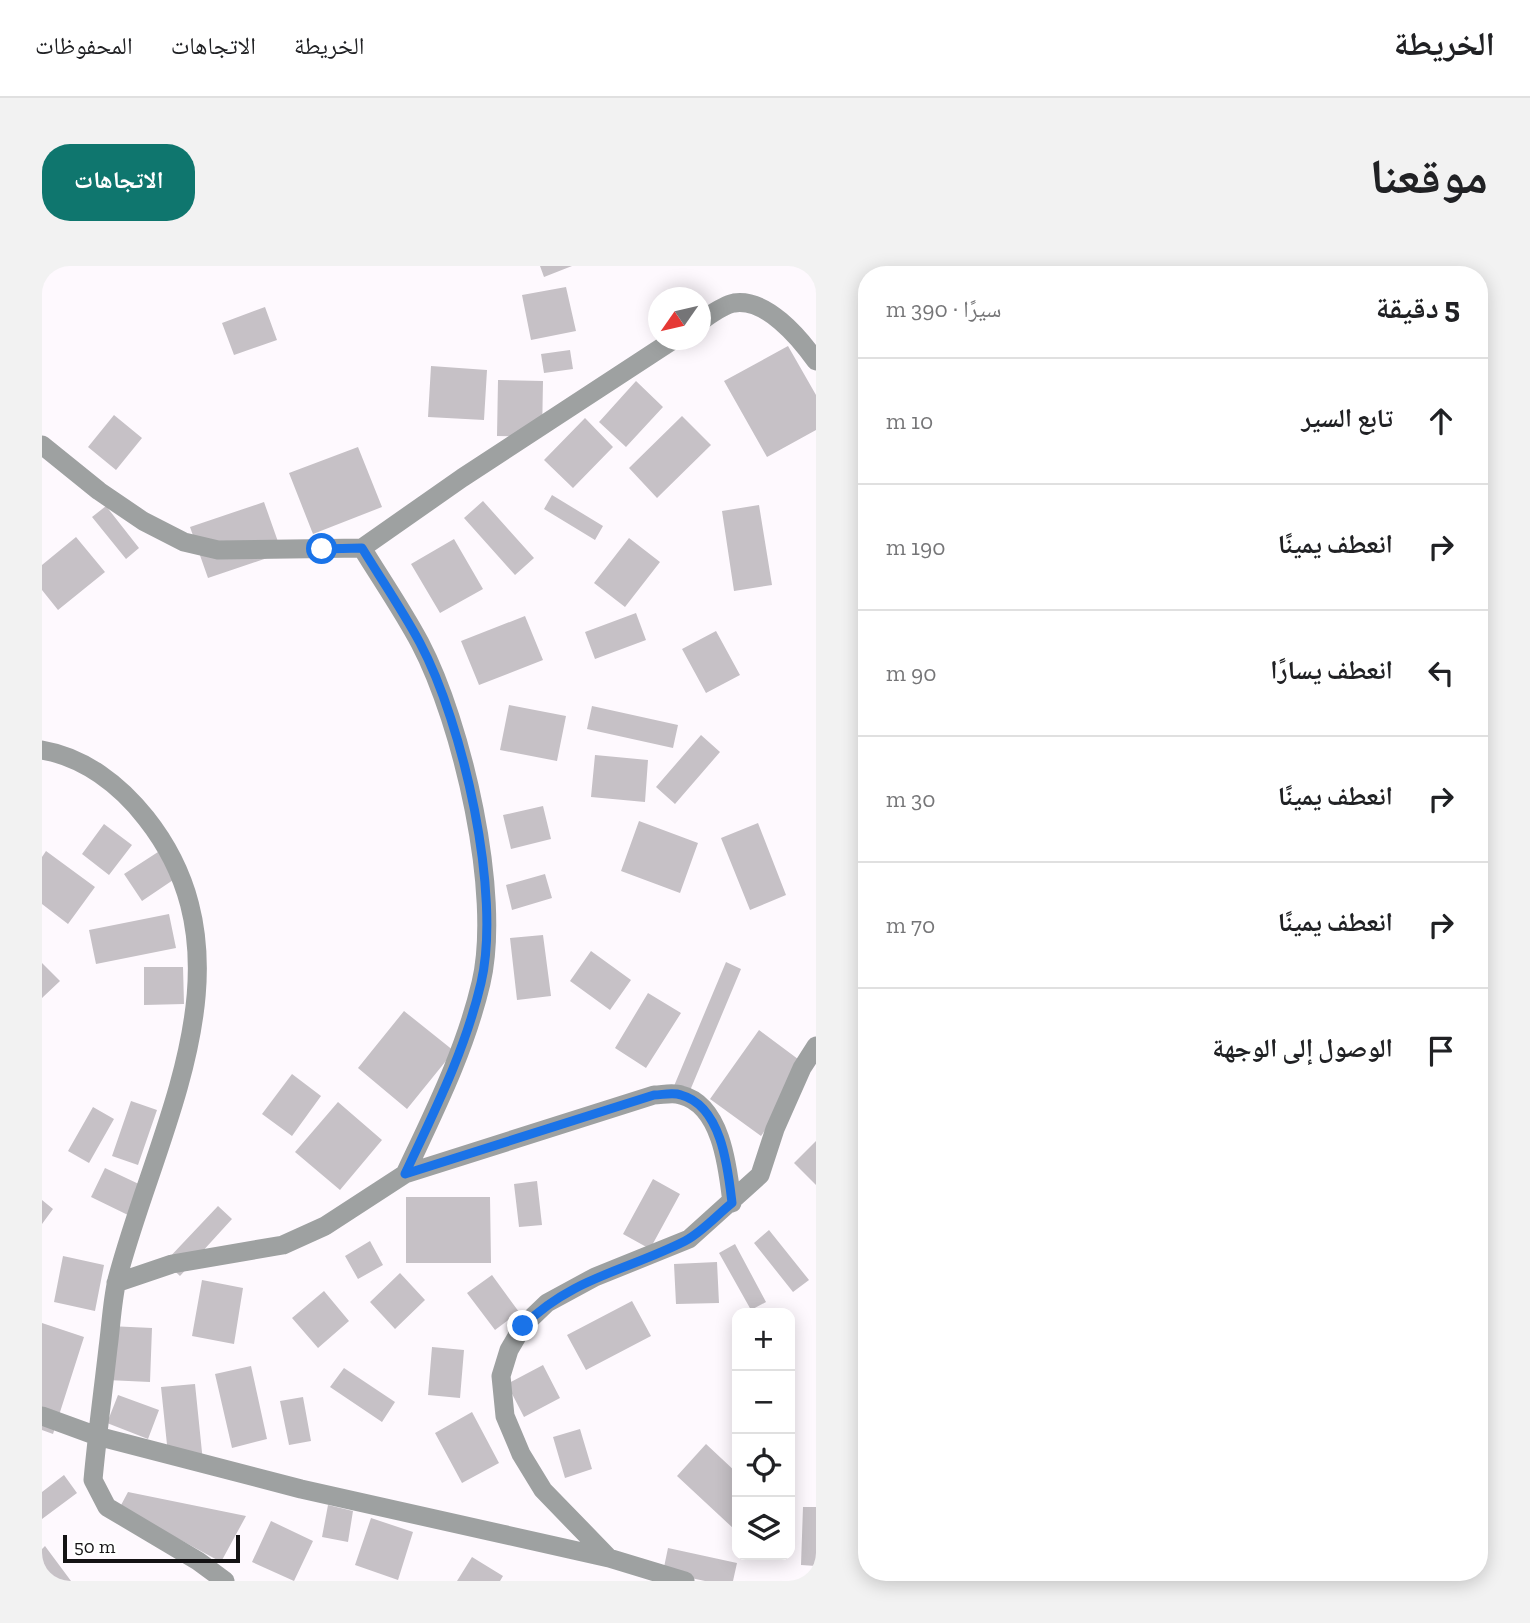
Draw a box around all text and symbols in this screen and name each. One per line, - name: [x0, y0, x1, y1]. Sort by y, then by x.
- text: الخريطة: [1394, 24, 1495, 63]
- text: المحفوظات: [35, 31, 133, 60]
- text: الاتجاهات: [171, 31, 256, 60]
- text: الخريطة: [294, 31, 365, 60]
- button: الاتجاهات: [42, 144, 195, 221]
- text: موقعنا: [1370, 147, 1488, 206]
- north arrow: [648, 287, 711, 350]
- text: 5 دقيقة: [1376, 290, 1460, 326]
- text: سيرًا · 390 m: [886, 295, 1001, 323]
- text: تابع السير: [1301, 402, 1393, 434]
- icon: ahead: [1422, 402, 1460, 440]
- text: 10 m: [886, 407, 933, 435]
- text: انعطف يمينًا: [1278, 528, 1393, 560]
- icon: right: [1422, 528, 1460, 566]
- route start: [306, 533, 337, 564]
- text: 190 m: [886, 533, 945, 561]
- text: انعطف يسارًا: [1270, 654, 1393, 686]
- icon: left: [1422, 654, 1460, 692]
- text: 90 m: [886, 659, 937, 687]
- text: انعطف يمينًا: [1278, 780, 1393, 812]
- icon: right: [1422, 780, 1460, 818]
- text: 30 m: [886, 785, 936, 813]
- text: انعطف يمينًا: [1278, 906, 1393, 938]
- icon: right: [1422, 906, 1460, 944]
- text: 70 m: [886, 911, 935, 939]
- text: الوصول إلى الوجهة: [1212, 1032, 1393, 1064]
- icon: arrive: [1422, 1032, 1460, 1070]
- map controls: [732, 1308, 795, 1560]
- button: +: [732, 1308, 795, 1371]
- route end: [507, 1310, 538, 1341]
- button: −: [732, 1371, 795, 1434]
- button: locate: [732, 1434, 795, 1497]
- button: layers: [732, 1497, 795, 1560]
- scale bar: [63, 1532, 240, 1564]
- text: 50 m: [74, 1535, 115, 1558]

